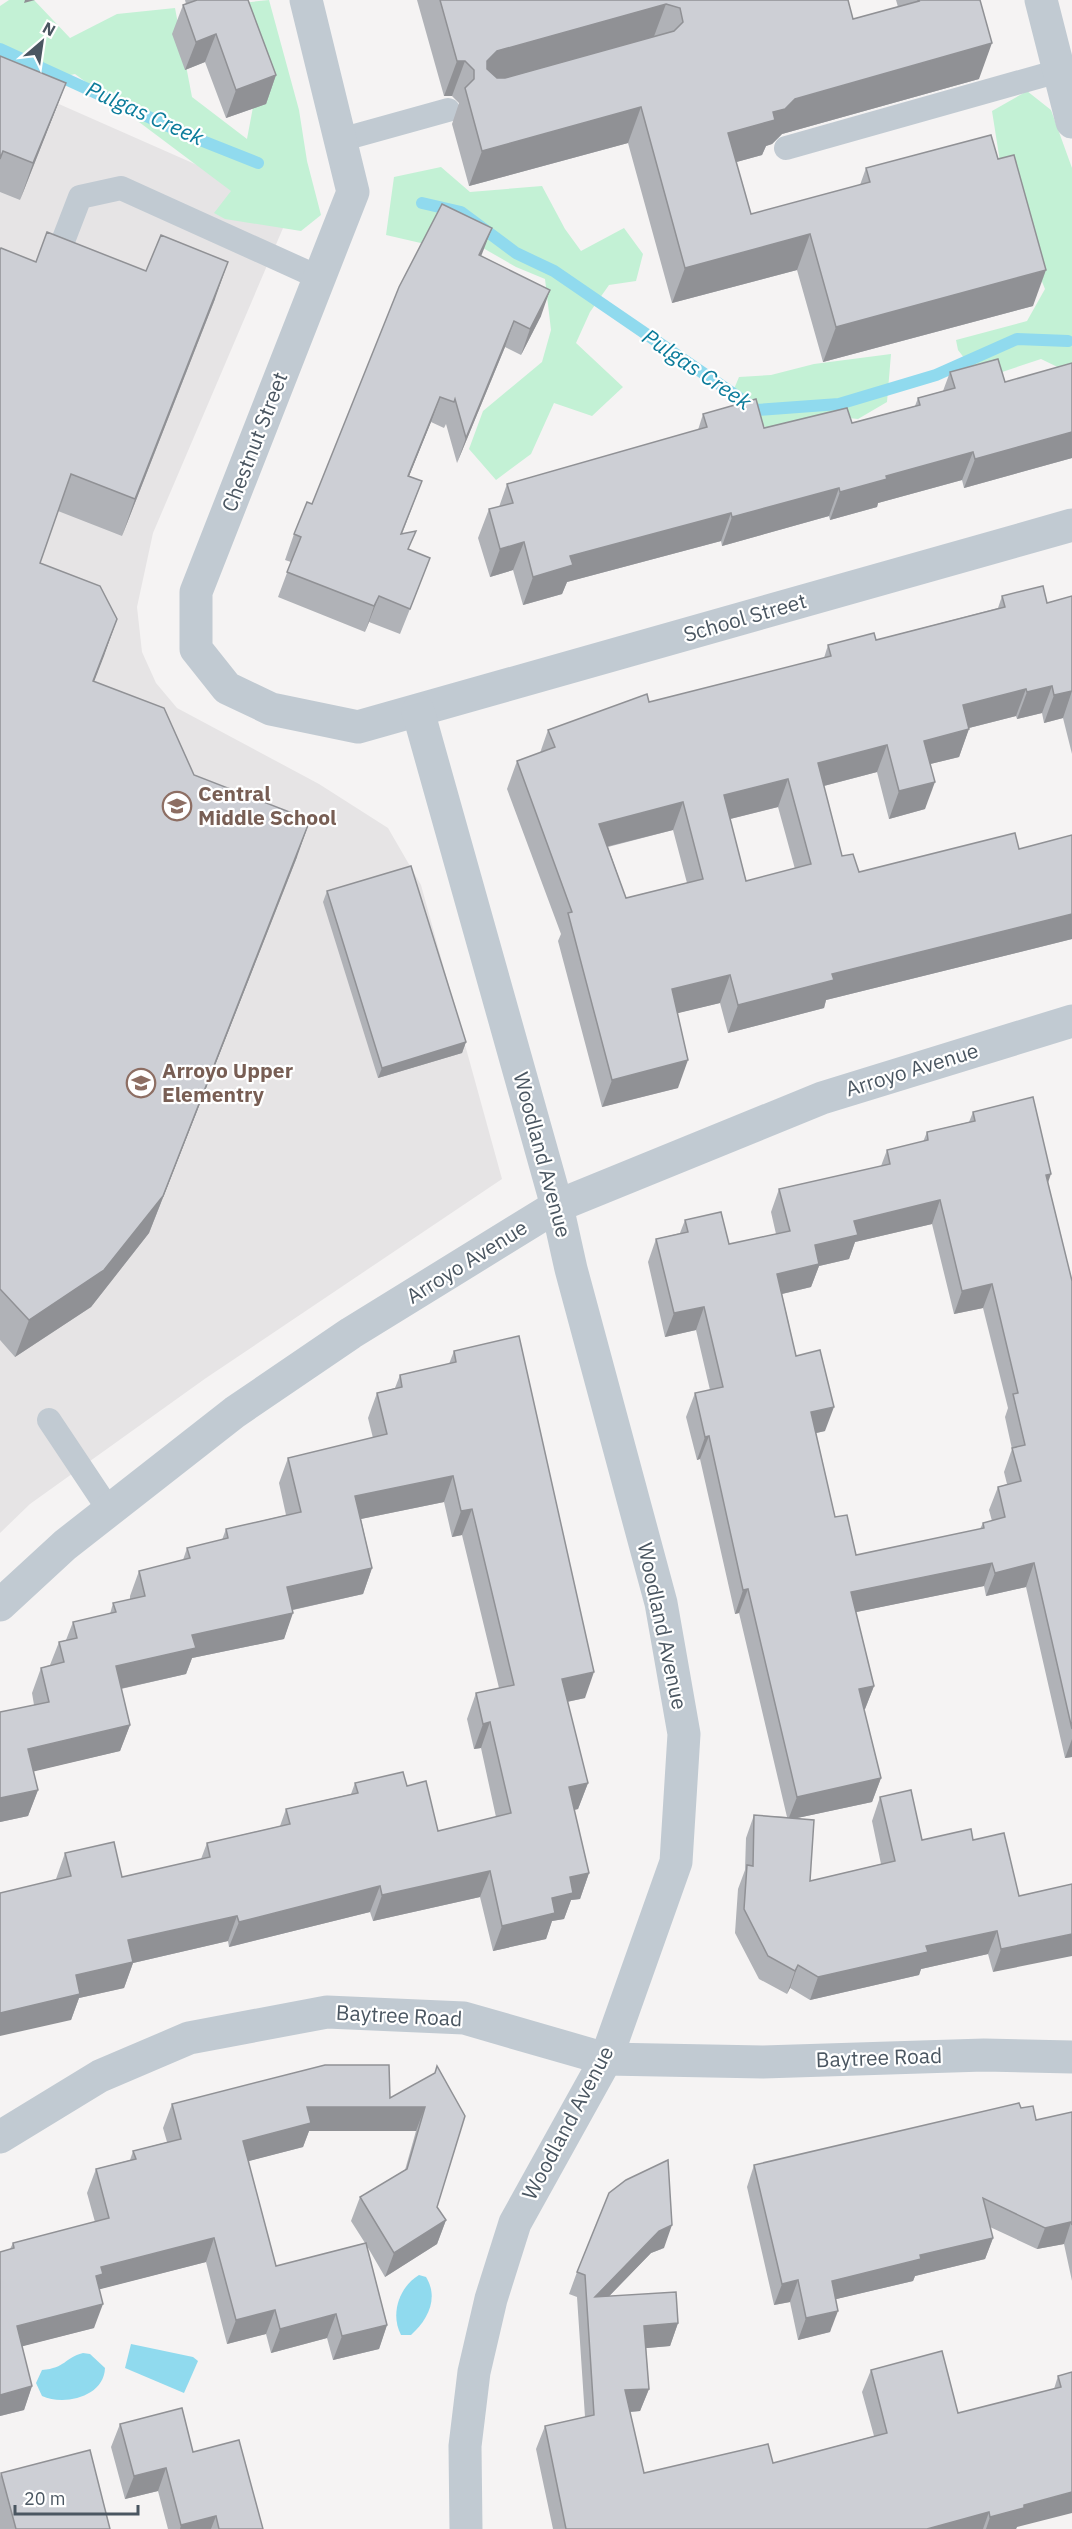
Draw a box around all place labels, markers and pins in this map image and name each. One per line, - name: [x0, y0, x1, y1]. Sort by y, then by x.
- place label: Central Middle School: [198, 779, 336, 831]
- school or university icon: Central Middle School: [161, 790, 193, 822]
- place label: Arroyo Upper Elementry: [162, 1056, 294, 1108]
- school or university icon: Arroyo Upper Elementry: [125, 1067, 157, 1099]

